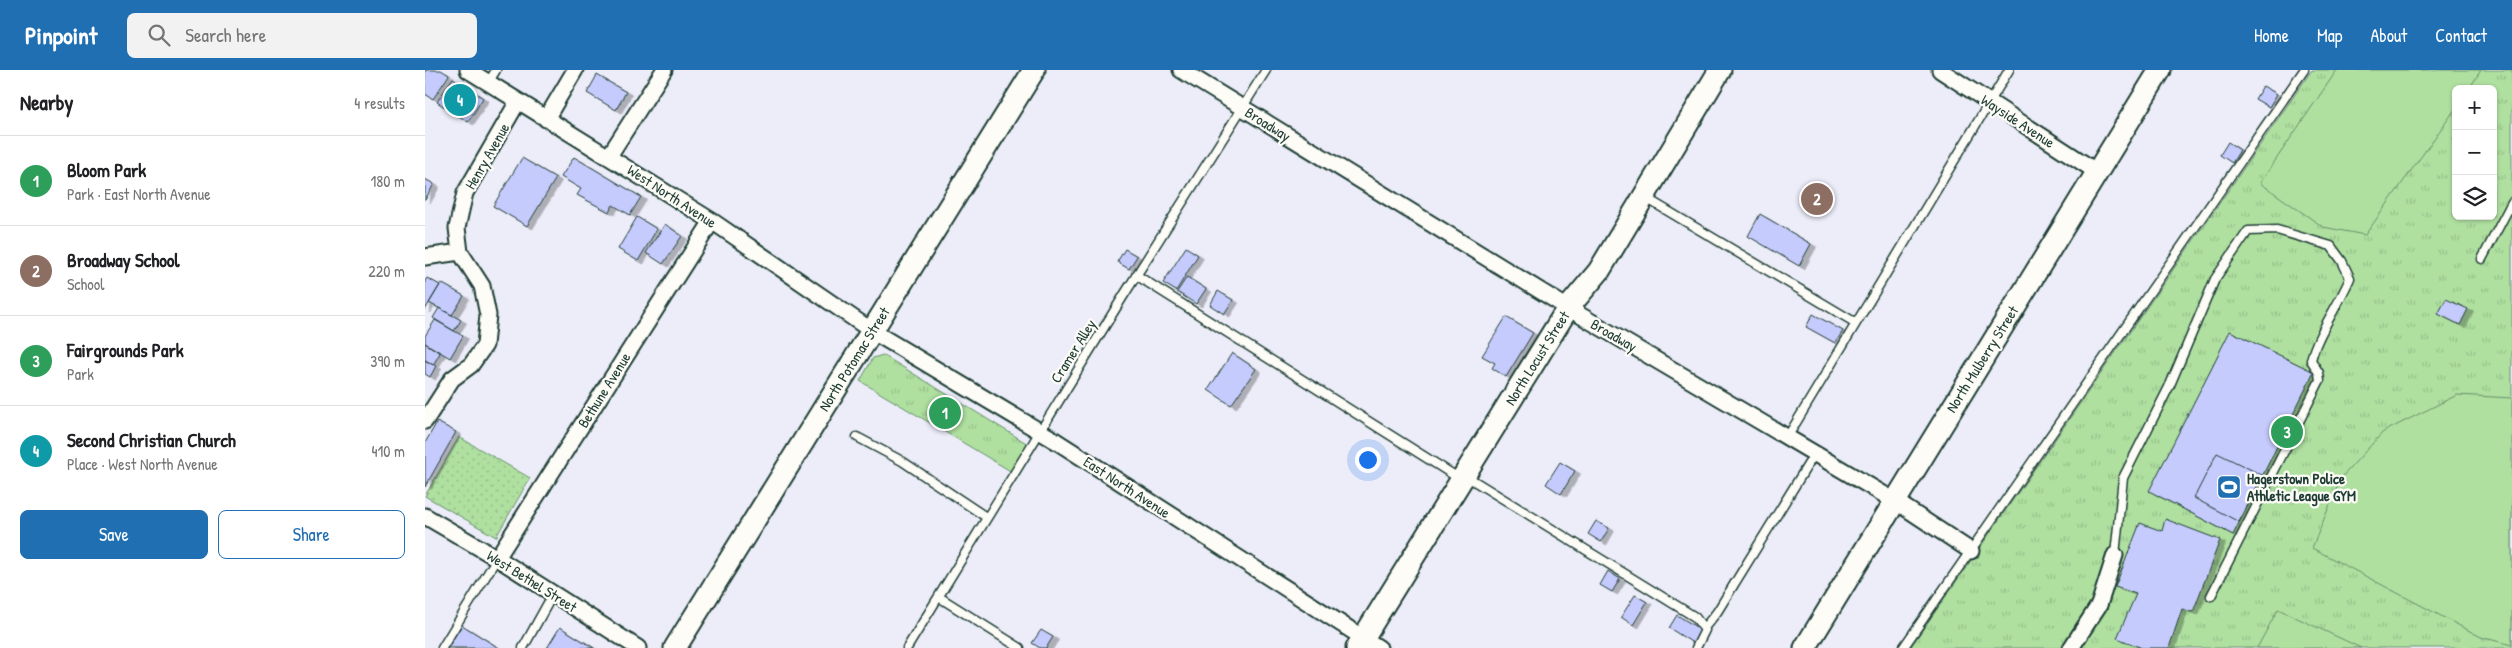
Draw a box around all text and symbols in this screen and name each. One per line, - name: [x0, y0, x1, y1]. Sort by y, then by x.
- search box: [127, 13, 477, 58]
- text: Pinpoint: [25, 19, 97, 51]
- icon: search: [145, 21, 173, 49]
- text: Search here: [185, 22, 266, 48]
- text: Home: [2254, 23, 2289, 48]
- text: Map: [2317, 23, 2342, 48]
- text: About: [2370, 23, 2407, 48]
- text: Contact: [2435, 23, 2487, 48]
- pin: 4: [444, 81, 476, 119]
- map controls: [2452, 85, 2497, 220]
- button: +: [2452, 85, 2497, 130]
- text: Nearby: [20, 88, 73, 117]
- street label: Wayside Avenue: [1977, 89, 2059, 153]
- text: 4 results: [354, 92, 405, 114]
- street label: Broadway: [1241, 102, 1295, 146]
- street label: Henry Avenue: [460, 119, 514, 193]
- button: −: [2452, 130, 2497, 175]
- text: Bloom Park: [67, 157, 146, 183]
- street label: West North Avenue: [623, 159, 721, 233]
- text: 1: [33, 170, 39, 192]
- text: 180 m: [371, 170, 405, 192]
- button: layers: [2452, 175, 2497, 220]
- pin: 2: [1801, 180, 1833, 218]
- text: Park · East North Avenue: [67, 183, 211, 205]
- text: Broadway School: [67, 247, 180, 273]
- text: 2: [32, 260, 40, 282]
- text: 220 m: [368, 260, 405, 282]
- text: School: [67, 273, 104, 295]
- street label: North Mulberry Street: [1941, 301, 2024, 416]
- street label: North Potomac Street: [813, 302, 895, 415]
- street label: North Locust Street: [1500, 306, 1575, 409]
- street label: Broadway: [1587, 313, 1641, 357]
- street label: Cramer Alley: [1045, 315, 1101, 387]
- text: Fairgrounds Park: [67, 337, 184, 363]
- street label: Bethune Avenue: [572, 348, 636, 432]
- text: 3: [32, 350, 40, 372]
- text: 390 m: [370, 350, 405, 372]
- text: Park: [67, 363, 94, 385]
- pin: 1: [929, 394, 961, 432]
- pin: 3: [2271, 413, 2303, 451]
- text: Second Christian Church: [67, 427, 236, 453]
- text: 4: [33, 440, 39, 462]
- text: 410 m: [371, 440, 405, 462]
- your location: [1355, 447, 1381, 473]
- street label: East North Avenue: [1079, 451, 1175, 523]
- text: Place · West North Avenue: [67, 453, 218, 475]
- place label: Hagerstown Police Athletic League GYM: [2247, 468, 2356, 507]
- sports icon: Hagerstown Police Athletic League GYM: [2216, 474, 2242, 500]
- button: Save: [20, 510, 208, 559]
- button: Share: [218, 510, 405, 559]
- street label: West Bethel Street: [483, 545, 582, 618]

